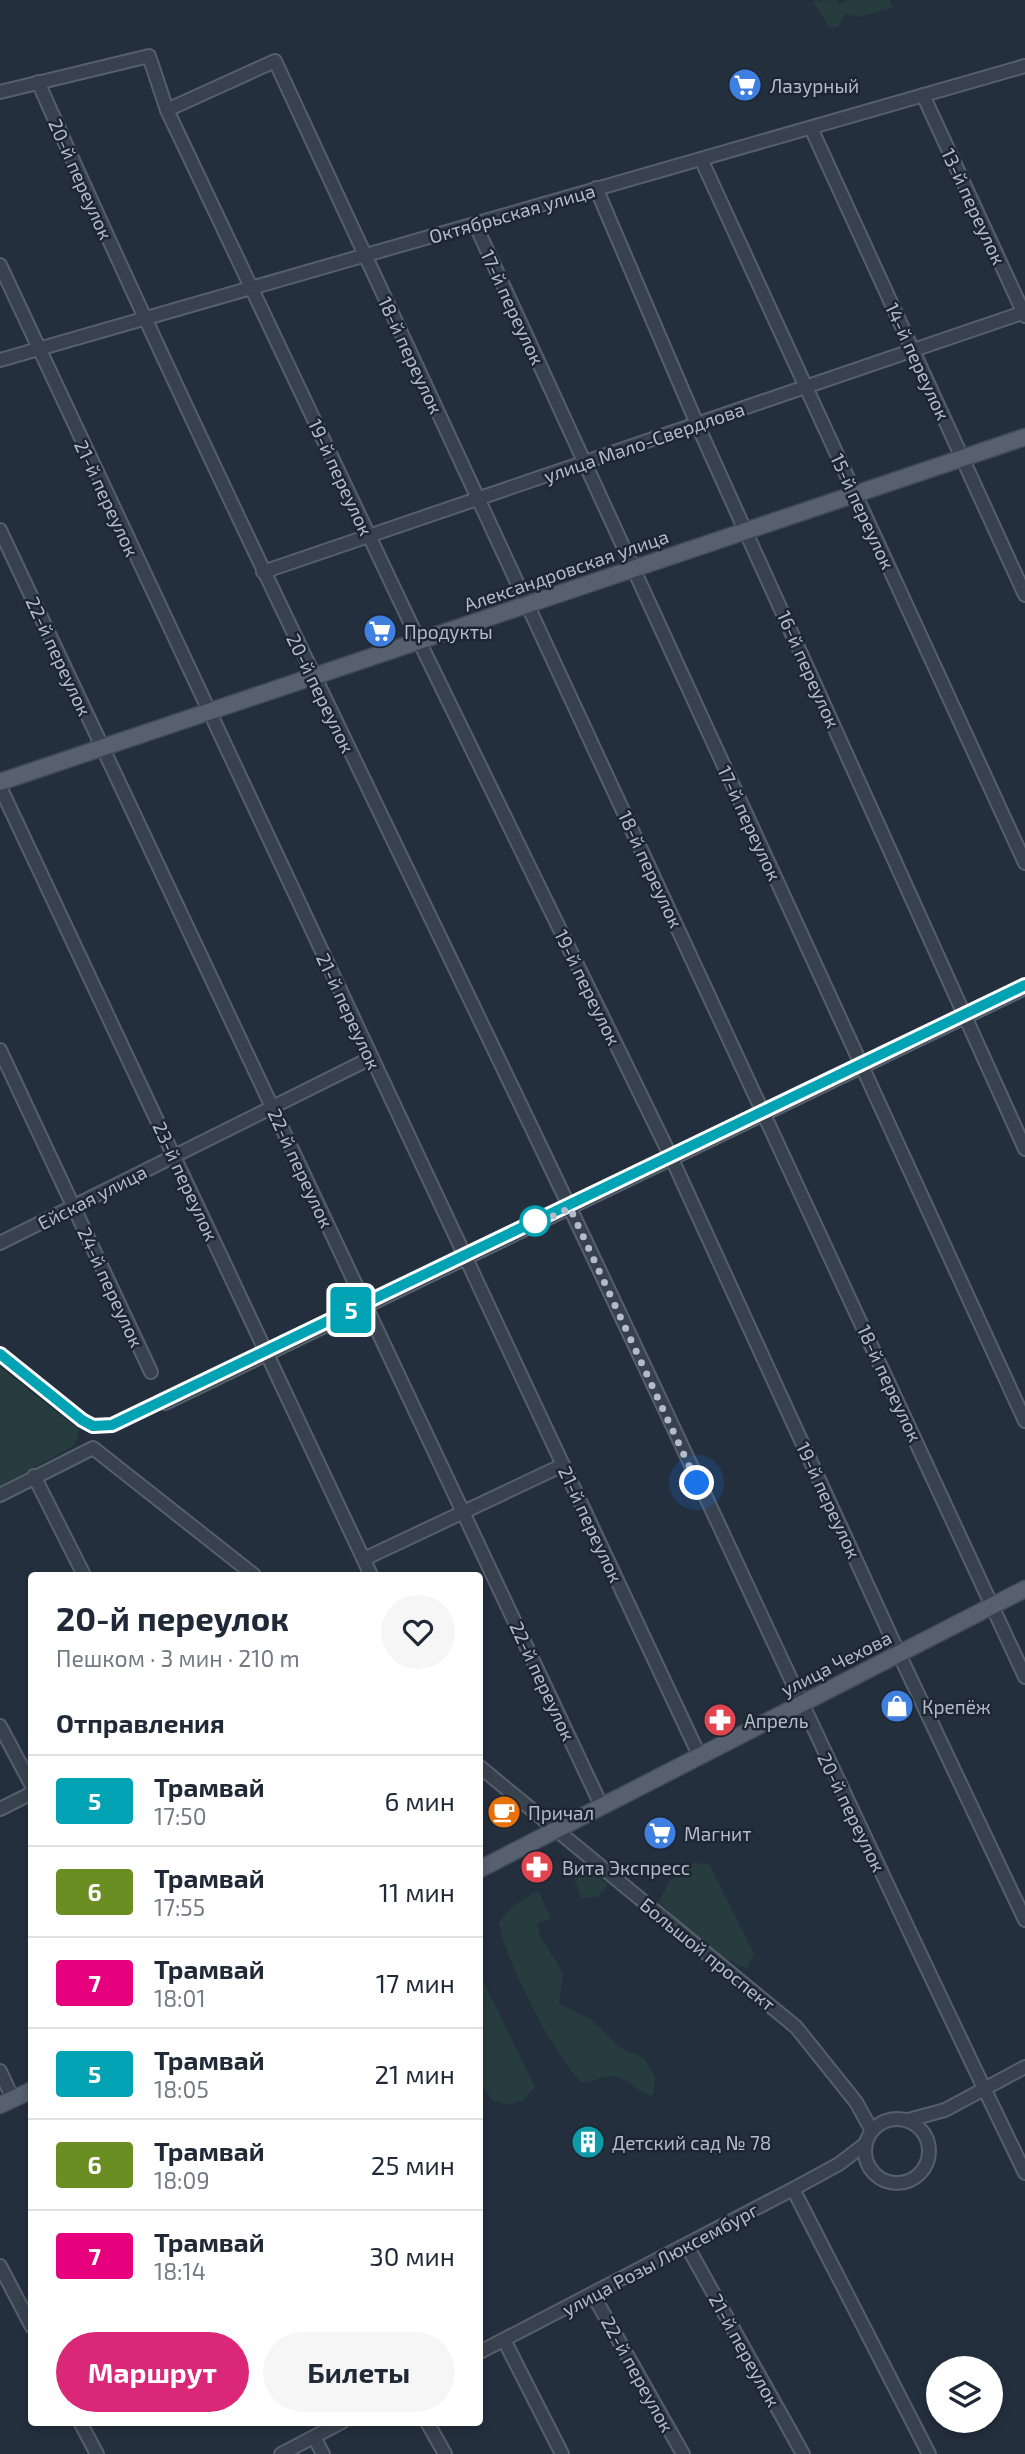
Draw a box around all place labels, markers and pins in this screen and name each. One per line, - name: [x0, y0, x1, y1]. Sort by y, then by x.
- supermarket icon: Лазурный: [726, 66, 764, 104]
- place label: Лазурный: [770, 74, 859, 98]
- supermarket icon: Продукты: [361, 612, 399, 650]
- place label: Продукты: [404, 620, 493, 644]
- unlabelled marker: [520, 1206, 550, 1236]
- shop icon: Крепёж: [878, 1687, 916, 1725]
- place label: Крепёж: [922, 1695, 991, 1718]
- pharmacy icon: Апрель: [701, 1701, 739, 1739]
- place label: Апрель: [744, 1709, 809, 1732]
- cafe icon: Причал: [485, 1793, 523, 1831]
- place label: Причал: [528, 1801, 594, 1824]
- supermarket icon: Магнит: [641, 1814, 679, 1852]
- place label: Магнит: [684, 1822, 751, 1845]
- pharmacy icon: Вита Экспресс: [518, 1848, 556, 1886]
- place label: Вита Экспресс: [562, 1856, 690, 1879]
- building icon: Детский сад № 78: [569, 2123, 607, 2161]
- place label: Детский сад № 78: [612, 2131, 771, 2154]

